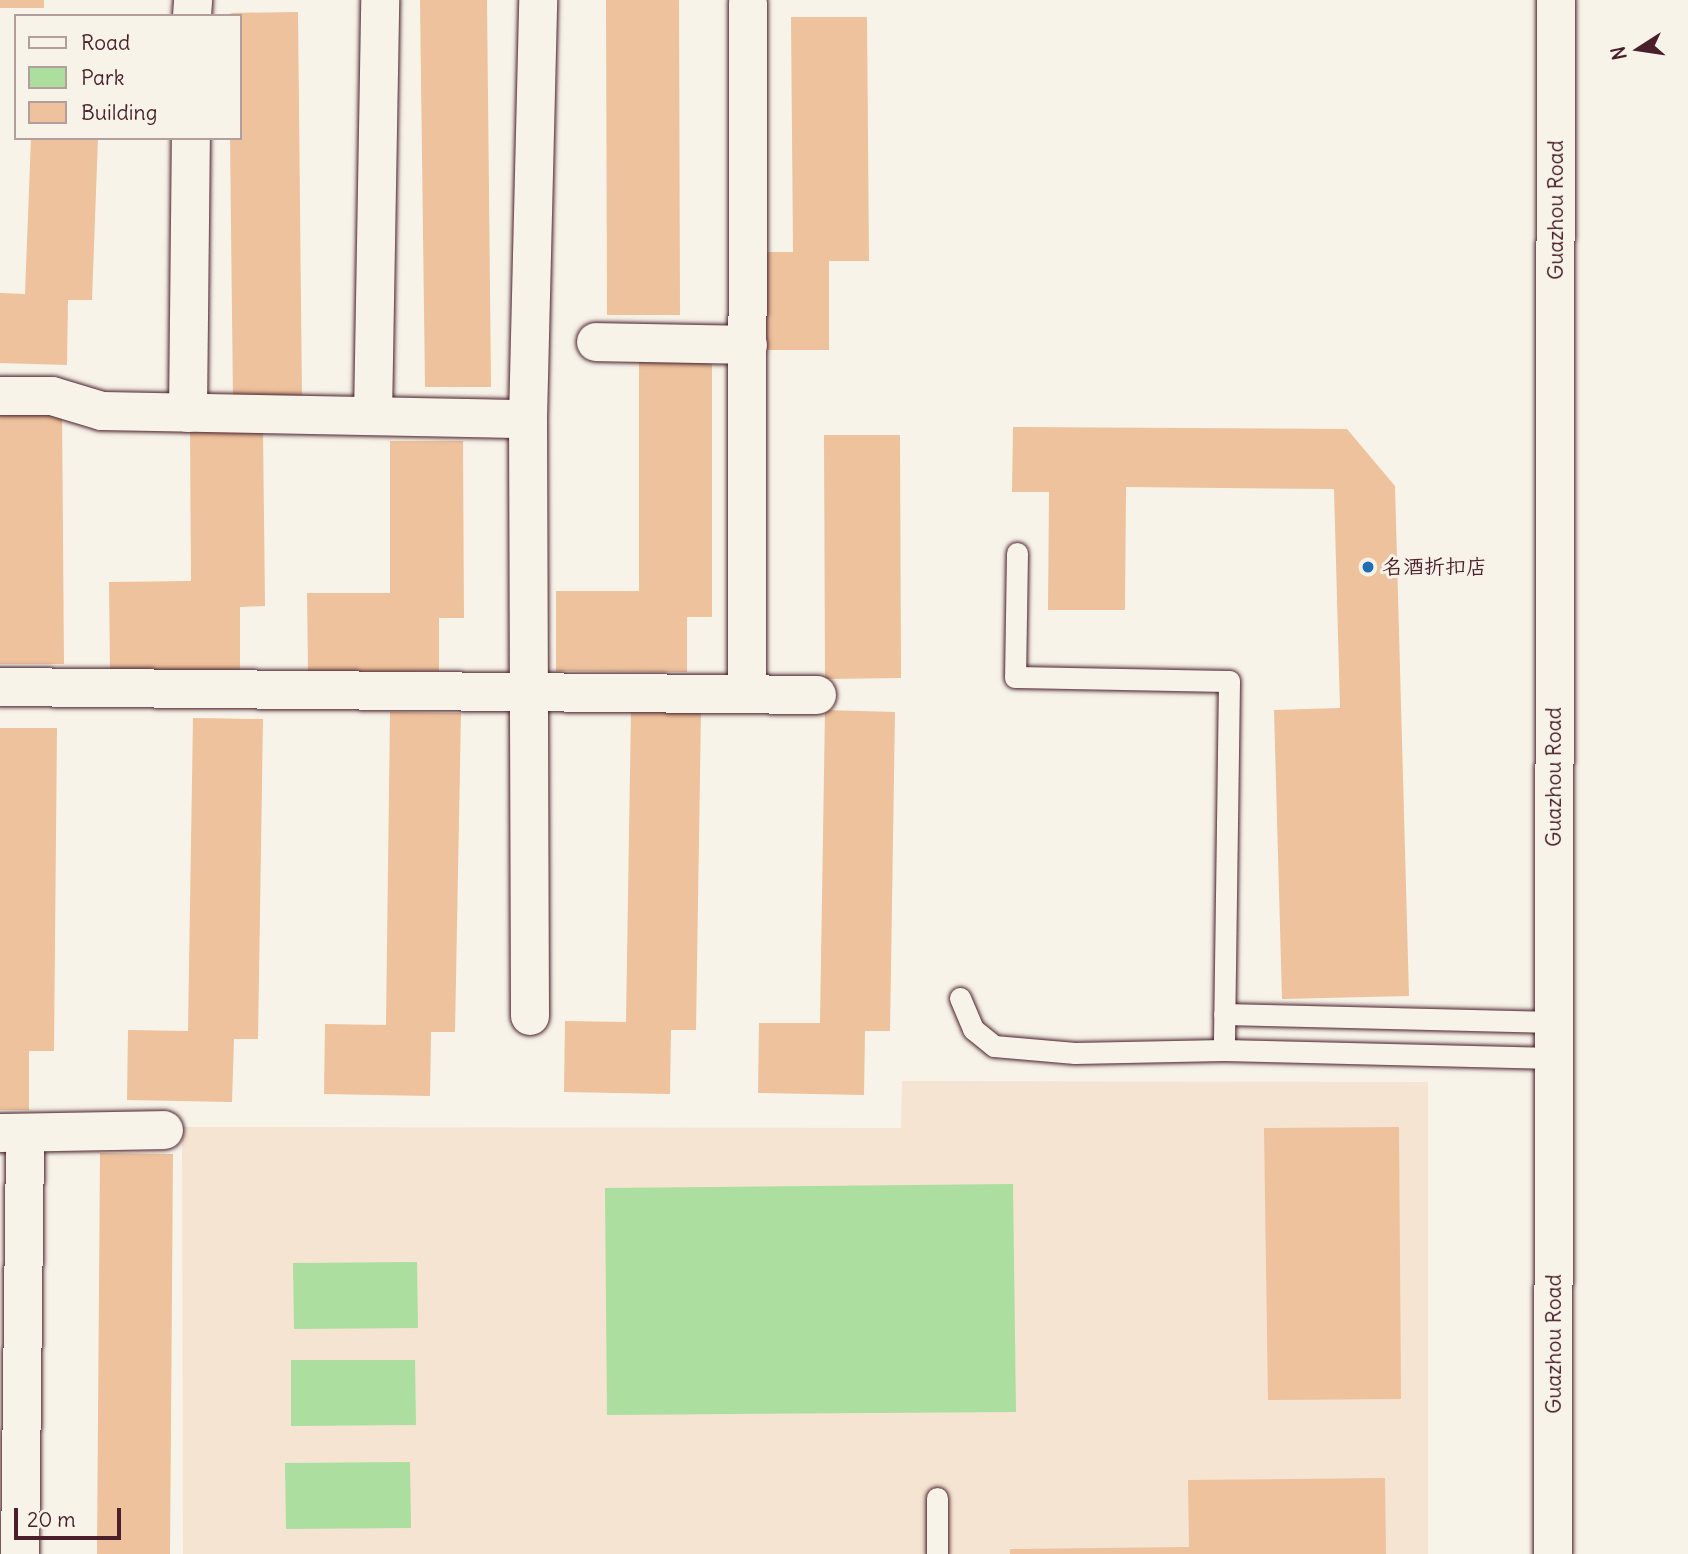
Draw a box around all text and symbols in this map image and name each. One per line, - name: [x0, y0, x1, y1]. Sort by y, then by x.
- legend: [14, 14, 242, 140]
- north arrow: [1604, 14, 1674, 84]
- text: Road: [81, 29, 130, 56]
- text: N: [1605, 44, 1632, 62]
- text: Park: [81, 64, 124, 91]
- text: Building: [81, 99, 157, 126]
- street label: Guazhou Road: [1543, 140, 1569, 280]
- place label: 名酒折扣店: [1382, 554, 1487, 580]
- marker: 名酒折扣店: [1360, 559, 1376, 575]
- street label: Guazhou Road: [1541, 707, 1567, 847]
- street label: Guazhou Road: [1541, 1274, 1567, 1414]
- scale bar: [18, 1494, 124, 1538]
- text: 20 m: [27, 1506, 76, 1533]

